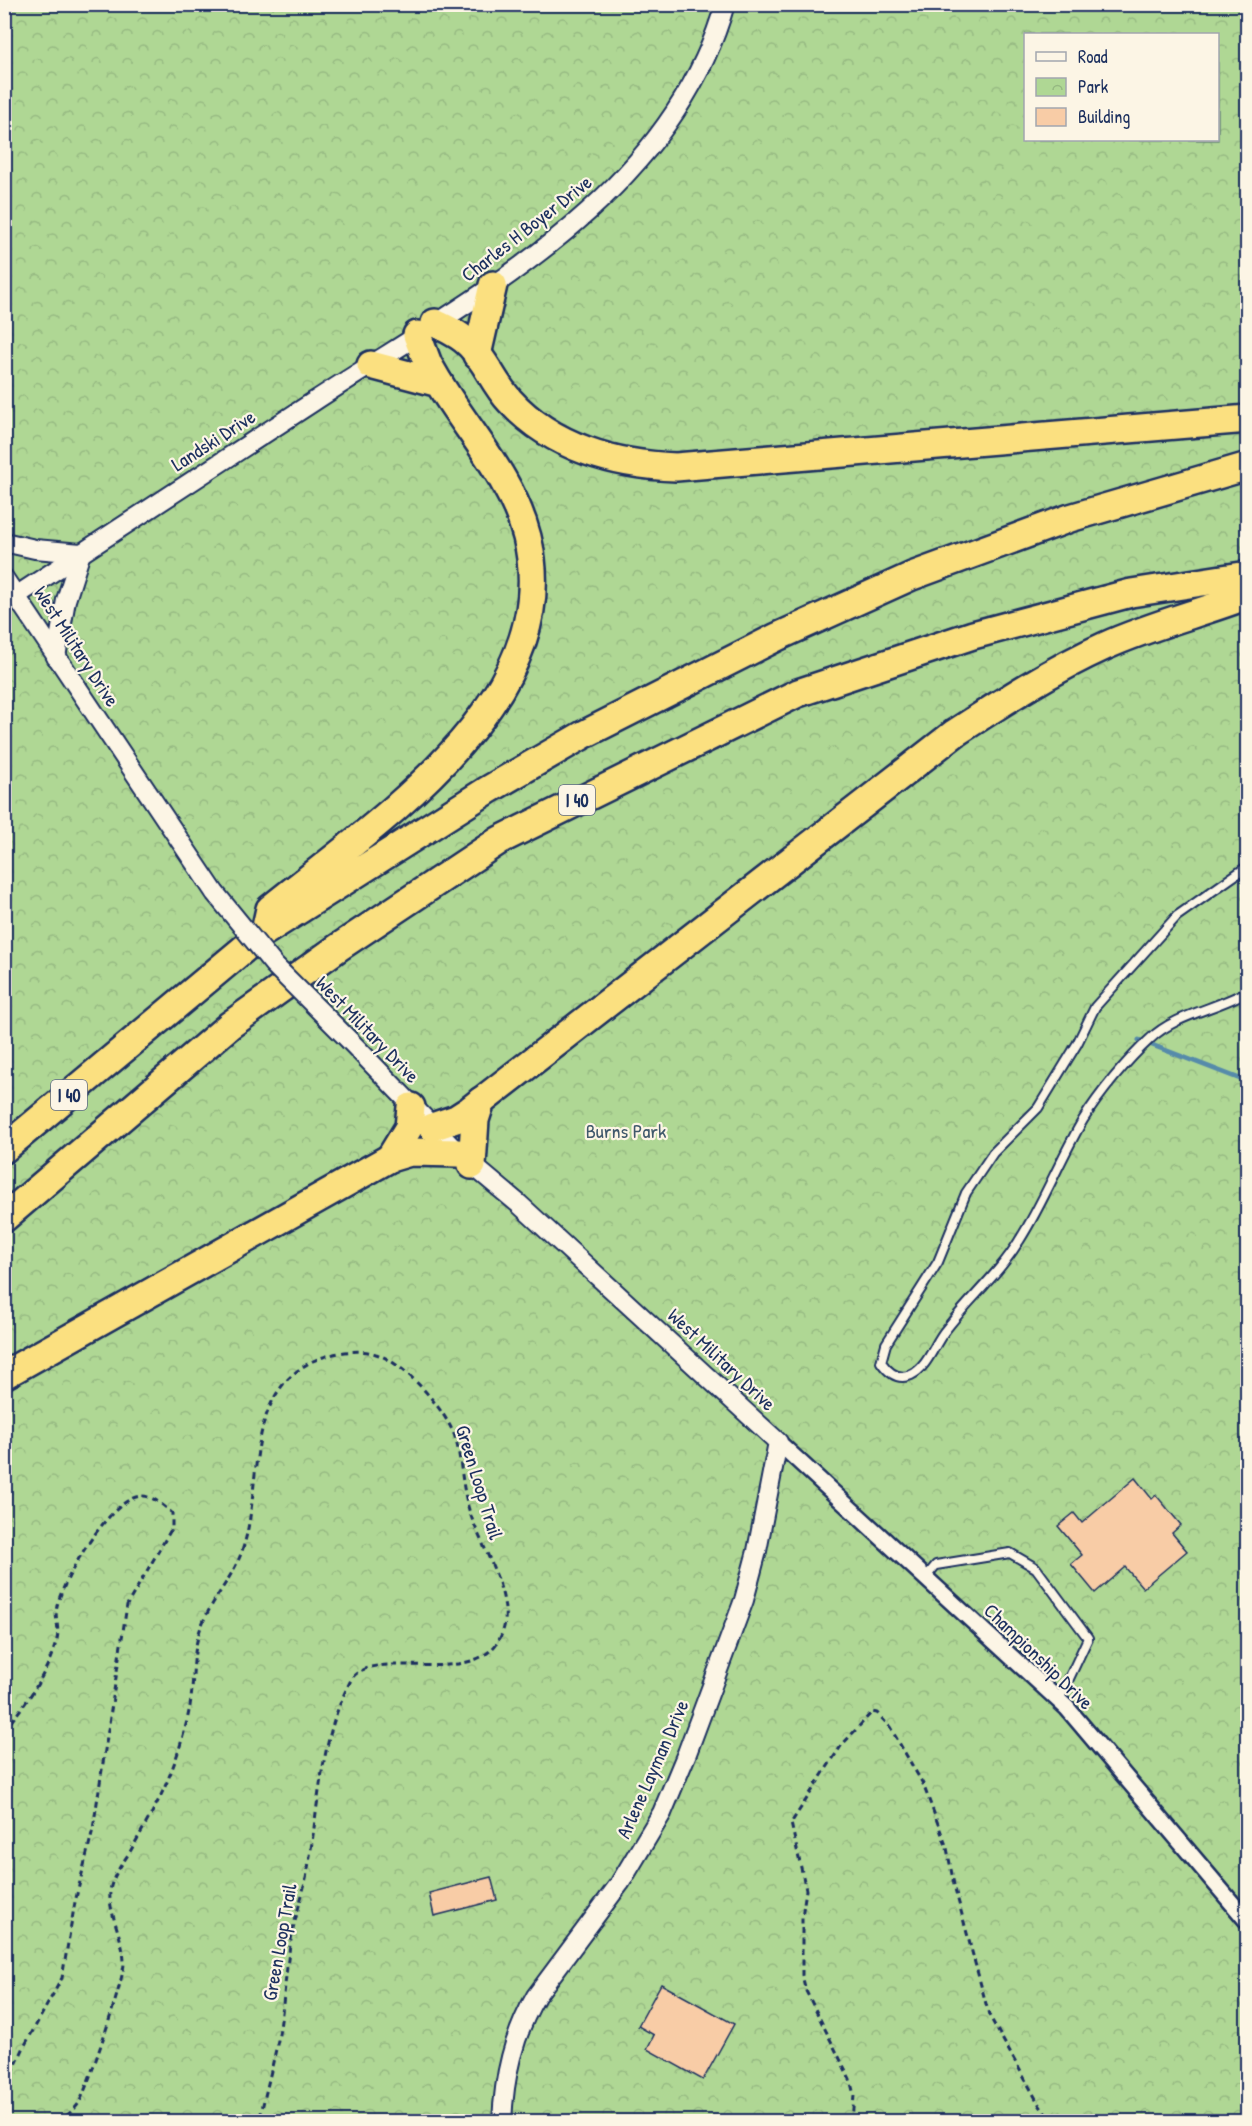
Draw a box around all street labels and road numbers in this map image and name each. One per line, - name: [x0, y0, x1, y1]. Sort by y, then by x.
- street label: Charles H Boyer Drive: [455, 168, 597, 288]
- street label: Landski Drive: [166, 403, 260, 477]
- street label: West Military Drive: [28, 580, 126, 712]
- road number: I 40: [559, 785, 595, 815]
- street label: West Military Drive: [310, 970, 426, 1088]
- road number: I 40: [51, 1080, 87, 1110]
- street label: West Military Drive: [662, 1302, 782, 1416]
- street label: Green Loop Trail: [450, 1421, 510, 1543]
- street label: Championship Drive: [978, 1597, 1100, 1715]
- street label: Arlene Layman Drive: [609, 1696, 695, 1842]
- street label: Green Loop Trail: [255, 1881, 303, 2003]

